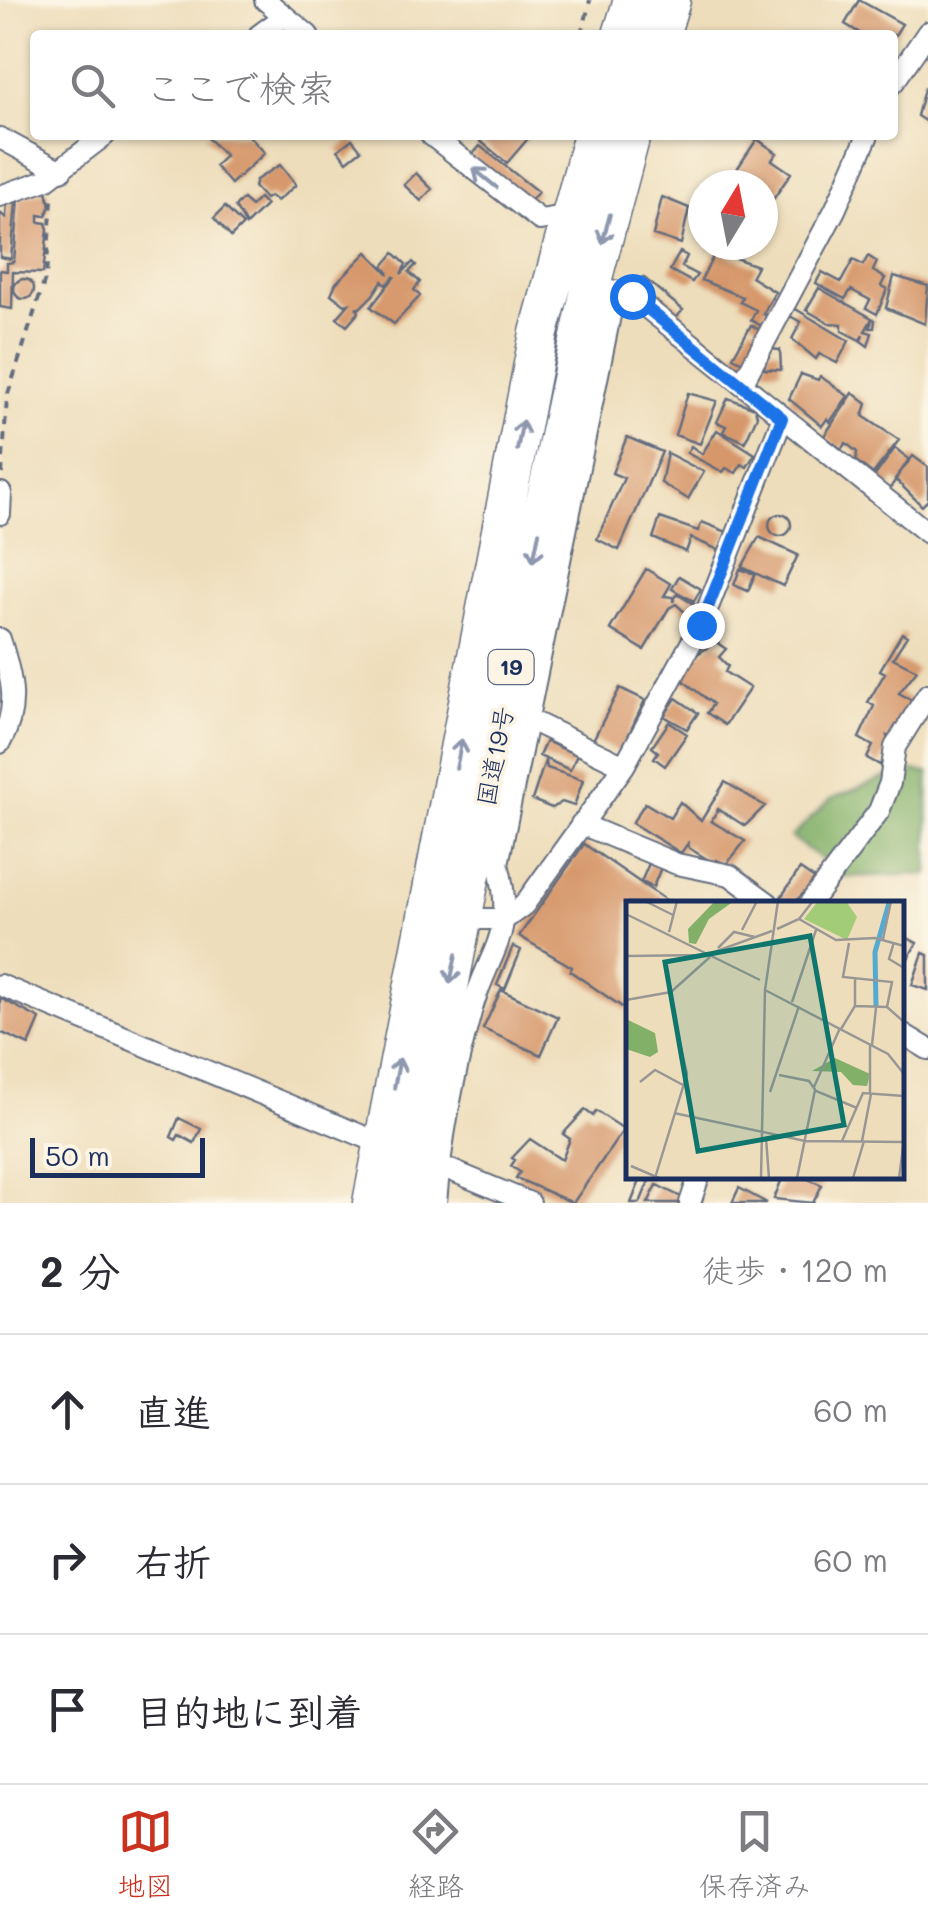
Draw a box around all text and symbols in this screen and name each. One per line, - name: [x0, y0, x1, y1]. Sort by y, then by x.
- search box: [30, 30, 898, 140]
- icon: search: [65, 58, 120, 113]
- text: ここで検索: [145, 62, 335, 112]
- one-way arrow: [472, 168, 498, 190]
- north arrow: [688, 170, 778, 260]
- one-way arrow: [596, 213, 615, 244]
- route start: [610, 274, 656, 320]
- one-way arrow: [511, 419, 530, 451]
- one-way arrow: [526, 530, 544, 562]
- route end: [679, 603, 725, 649]
- road number: 19: [488, 650, 534, 684]
- street label: 国道19号: [469, 703, 519, 808]
- one-way arrow: [450, 738, 469, 771]
- inset map: [626, 901, 903, 1178]
- one-way arrow: [443, 952, 462, 984]
- one-way arrow: [389, 1058, 408, 1090]
- scale bar: [30, 1133, 205, 1178]
- text: 50 m: [45, 1137, 110, 1173]
- text: 2 分: [40, 1243, 121, 1298]
- text: 徒歩 · 120 m: [702, 1248, 888, 1290]
- icon: ahead: [40, 1382, 95, 1437]
- text: 直進: [135, 1386, 211, 1436]
- text: 60 m: [813, 1388, 888, 1430]
- icon: right: [40, 1532, 95, 1587]
- text: 右折: [135, 1536, 211, 1586]
- text: 60 m: [813, 1538, 888, 1580]
- icon: arrive: [40, 1682, 95, 1737]
- text: 目的地に到着: [135, 1686, 363, 1736]
- tab: 地図: [117, 1804, 173, 1904]
- tab: 経路: [408, 1804, 464, 1904]
- tab: 保存済み: [699, 1804, 811, 1904]

